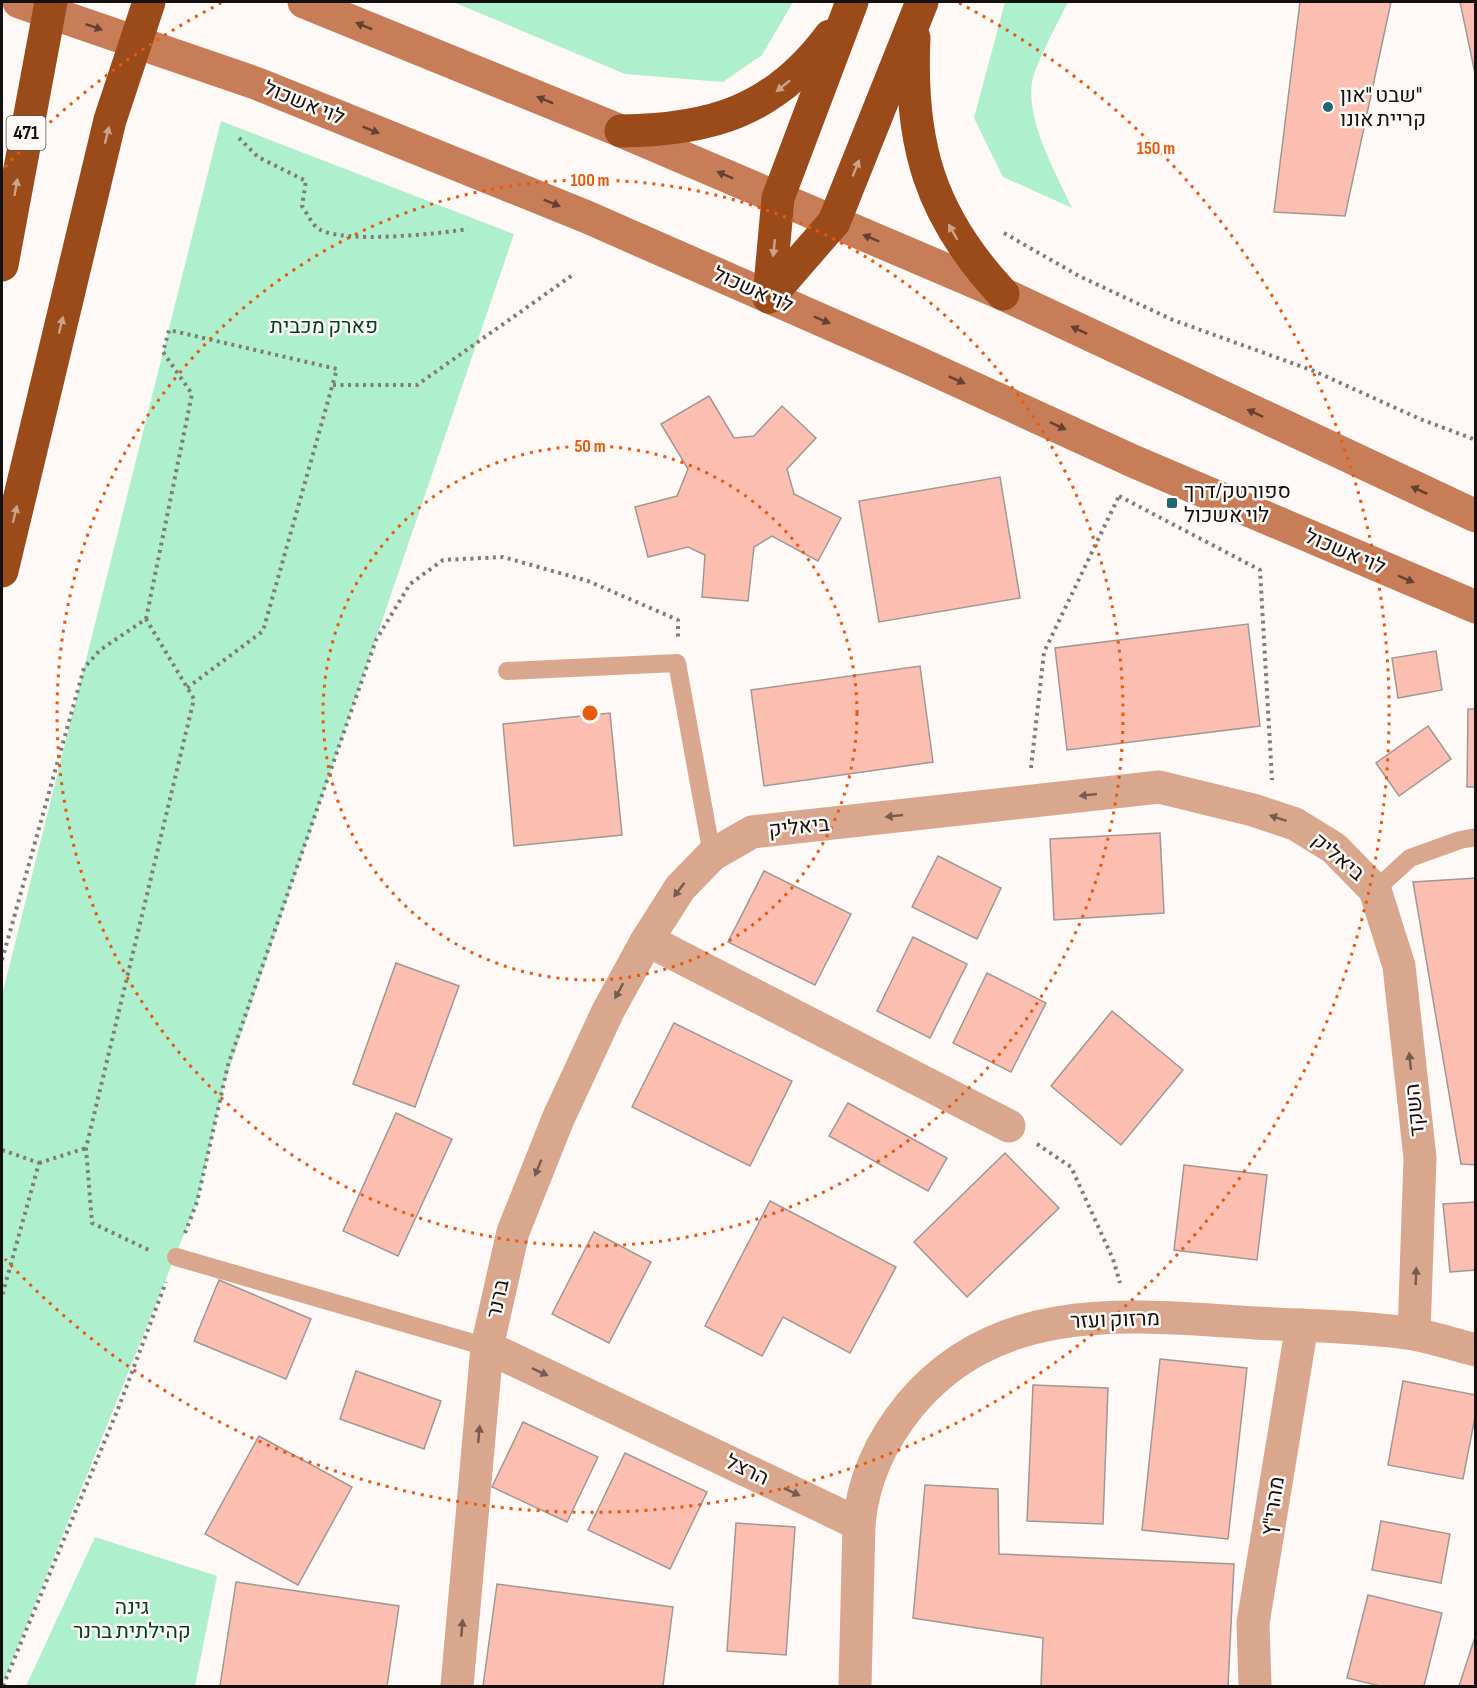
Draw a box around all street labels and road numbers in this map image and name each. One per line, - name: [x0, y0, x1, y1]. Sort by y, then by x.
- street label: לוי אשכול: [260, 75, 348, 131]
- road number: 471: [6, 116, 46, 150]
- street label: לוי אשכול: [709, 261, 797, 319]
- street label: לוי אשכול: [1301, 524, 1389, 580]
- street label: ביאליק: [767, 811, 831, 843]
- street label: ביאליק: [1307, 828, 1369, 886]
- street label: השקד: [1400, 1082, 1430, 1138]
- street label: ברנר: [481, 1277, 515, 1321]
- street label: מרזוק ועזר: [1070, 1306, 1160, 1334]
- street label: הרצל: [721, 1449, 773, 1491]
- street label: מהרי"ץ: [1256, 1475, 1290, 1537]

